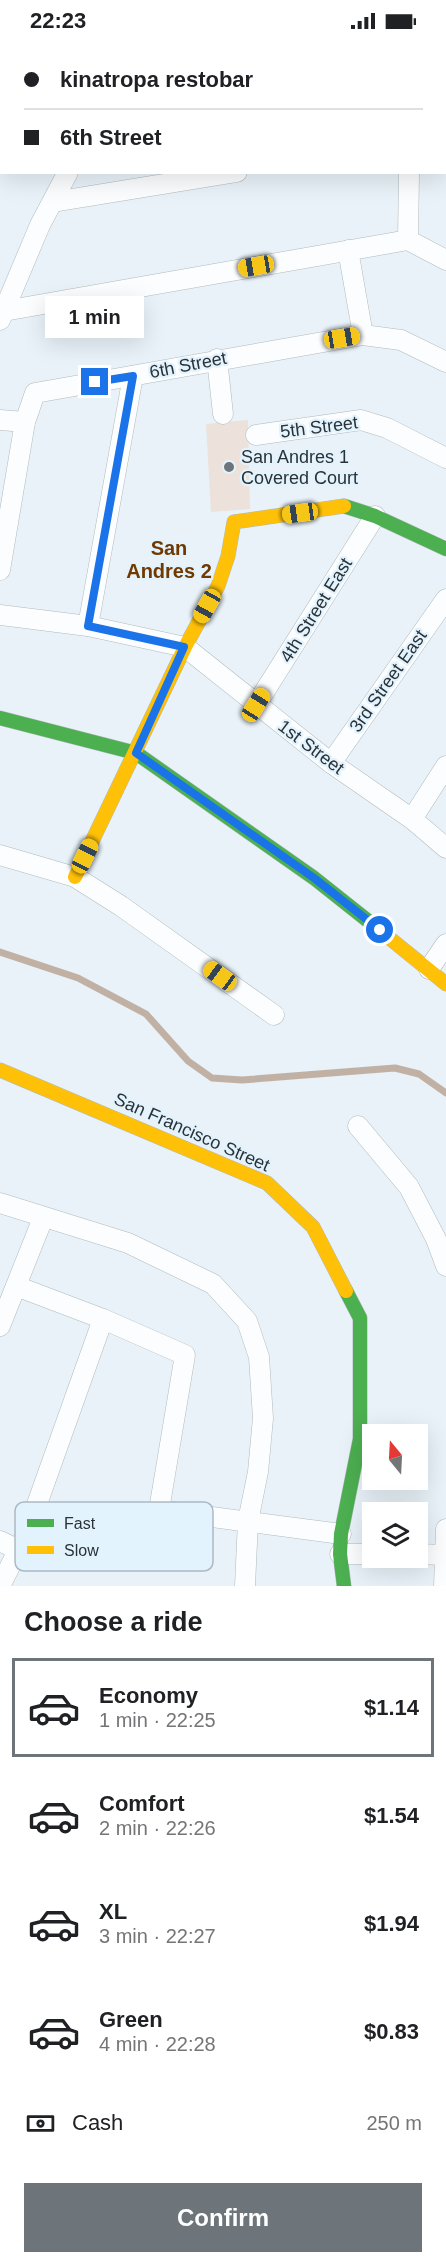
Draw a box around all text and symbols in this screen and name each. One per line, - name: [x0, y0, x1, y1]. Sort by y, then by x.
- text: 22:23: [30, 8, 86, 33]
- text: kinatropa restobar: [60, 67, 253, 92]
- text: 6th Street: [60, 125, 161, 150]
- car: [237, 254, 275, 278]
- callout: 1 min: [46, 295, 144, 337]
- text: 1 min: [68, 306, 121, 328]
- car: [323, 326, 361, 350]
- street label: 6th Street: [148, 348, 228, 382]
- route end: [81, 368, 108, 395]
- street label: 5th Street: [279, 412, 359, 442]
- place label: San Andres 1 Covered Court: [241, 447, 358, 488]
- marker: San Andres 1 Covered Court: [222, 460, 236, 474]
- car: [281, 502, 319, 524]
- district label: San Andres 2: [126, 537, 212, 582]
- street label: 4th Street East: [276, 554, 356, 666]
- car: [190, 586, 224, 626]
- street label: 3rd Street East: [345, 626, 431, 736]
- car: [239, 685, 273, 725]
- street label: 1st Street: [274, 716, 348, 778]
- car: [69, 836, 101, 876]
- route start: [366, 916, 393, 943]
- car: [200, 958, 240, 994]
- street label: San Francisco Street: [111, 1089, 273, 1175]
- north arrow: [362, 1424, 428, 1490]
- map controls: [362, 1424, 428, 1568]
- legend: [15, 1502, 213, 1571]
- button: layers: [362, 1502, 428, 1568]
- text: Fast: [64, 1515, 96, 1532]
- text: Slow: [64, 1542, 99, 1559]
- text: Choose a ride: [24, 1607, 203, 1637]
- icon: car: [27, 1681, 81, 1735]
- text: Economy: [99, 1683, 198, 1708]
- text: $1.14: [364, 1695, 419, 1720]
- text: 1 min · 22:25: [99, 1709, 216, 1731]
- icon: car: [27, 1789, 81, 1843]
- text: Comfort: [99, 1791, 185, 1816]
- text: $1.54: [364, 1803, 419, 1828]
- text: 2 min · 22:26: [99, 1817, 216, 1839]
- icon: car: [27, 1897, 81, 1951]
- text: XL: [99, 1899, 127, 1924]
- text: $1.94: [364, 1911, 419, 1936]
- text: 3 min · 22:27: [99, 1925, 216, 1947]
- icon: car: [27, 2005, 81, 2059]
- text: Green: [99, 2007, 163, 2032]
- text: $0.83: [364, 2019, 419, 2044]
- text: 4 min · 22:28: [99, 2033, 216, 2055]
- icon: cash: [24, 2107, 57, 2140]
- text: Cash: [72, 2110, 123, 2135]
- text: 250 m: [366, 2112, 422, 2134]
- button: Confirm: [24, 2183, 422, 2252]

